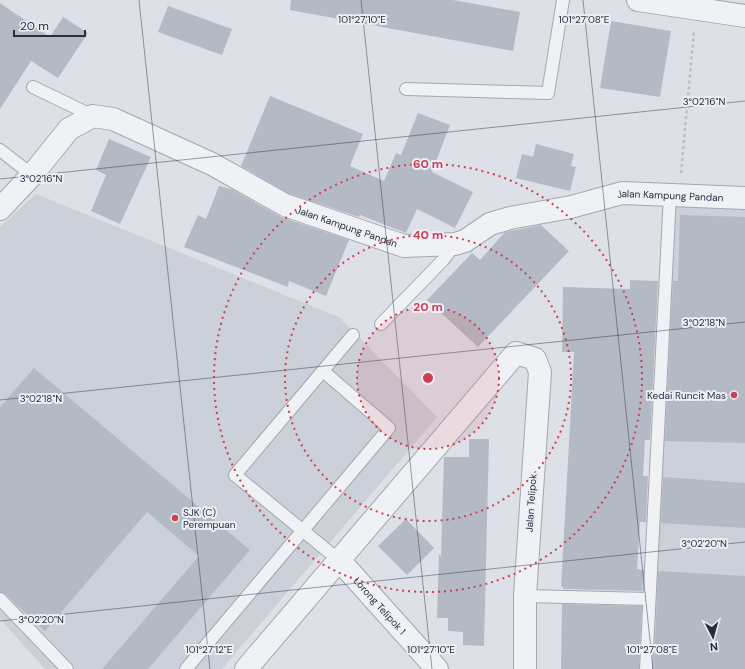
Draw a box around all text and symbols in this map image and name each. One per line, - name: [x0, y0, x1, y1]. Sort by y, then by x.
- scale bar: [14, 12, 85, 38]
- text: 101°27'10"E: [338, 13, 386, 26]
- text: 101°27'08"E: [559, 13, 610, 26]
- text: 20 m: [20, 18, 49, 34]
- text: 3°02'16"N: [683, 95, 725, 108]
- text: 60 m: [413, 156, 443, 172]
- text: 3°02'16"N: [20, 172, 62, 185]
- street label: Jalan Kampung Pandan: [615, 186, 724, 204]
- street label: Jalan Kampung Pandan: [294, 203, 400, 250]
- text: 40 m: [413, 227, 443, 243]
- text: 20 m: [413, 299, 443, 315]
- text: 3°02'18"N: [683, 316, 725, 329]
- centre of rings: [421, 371, 435, 385]
- place label: Kedai Runcit Mas: [647, 389, 726, 402]
- marker: Kedai Runcit Mas: [729, 390, 739, 400]
- text: 3°02'18"N: [20, 392, 62, 405]
- street label: Jalan Telipok: [522, 473, 540, 533]
- place label: SJK (C) Perempuan: [183, 506, 236, 531]
- marker: SJK (C) Perempuan: [170, 513, 180, 523]
- text: 3°02'20"N: [681, 537, 727, 550]
- street label: Lorong Telipok 1: [351, 574, 409, 637]
- text: 3°02'20"N: [18, 613, 64, 626]
- north arrow: [693, 617, 733, 657]
- text: N: [709, 640, 719, 654]
- text: 101°27'12"E: [186, 643, 233, 656]
- text: 101°27'10"E: [407, 643, 455, 656]
- text: 101°27'08"E: [627, 643, 678, 656]

